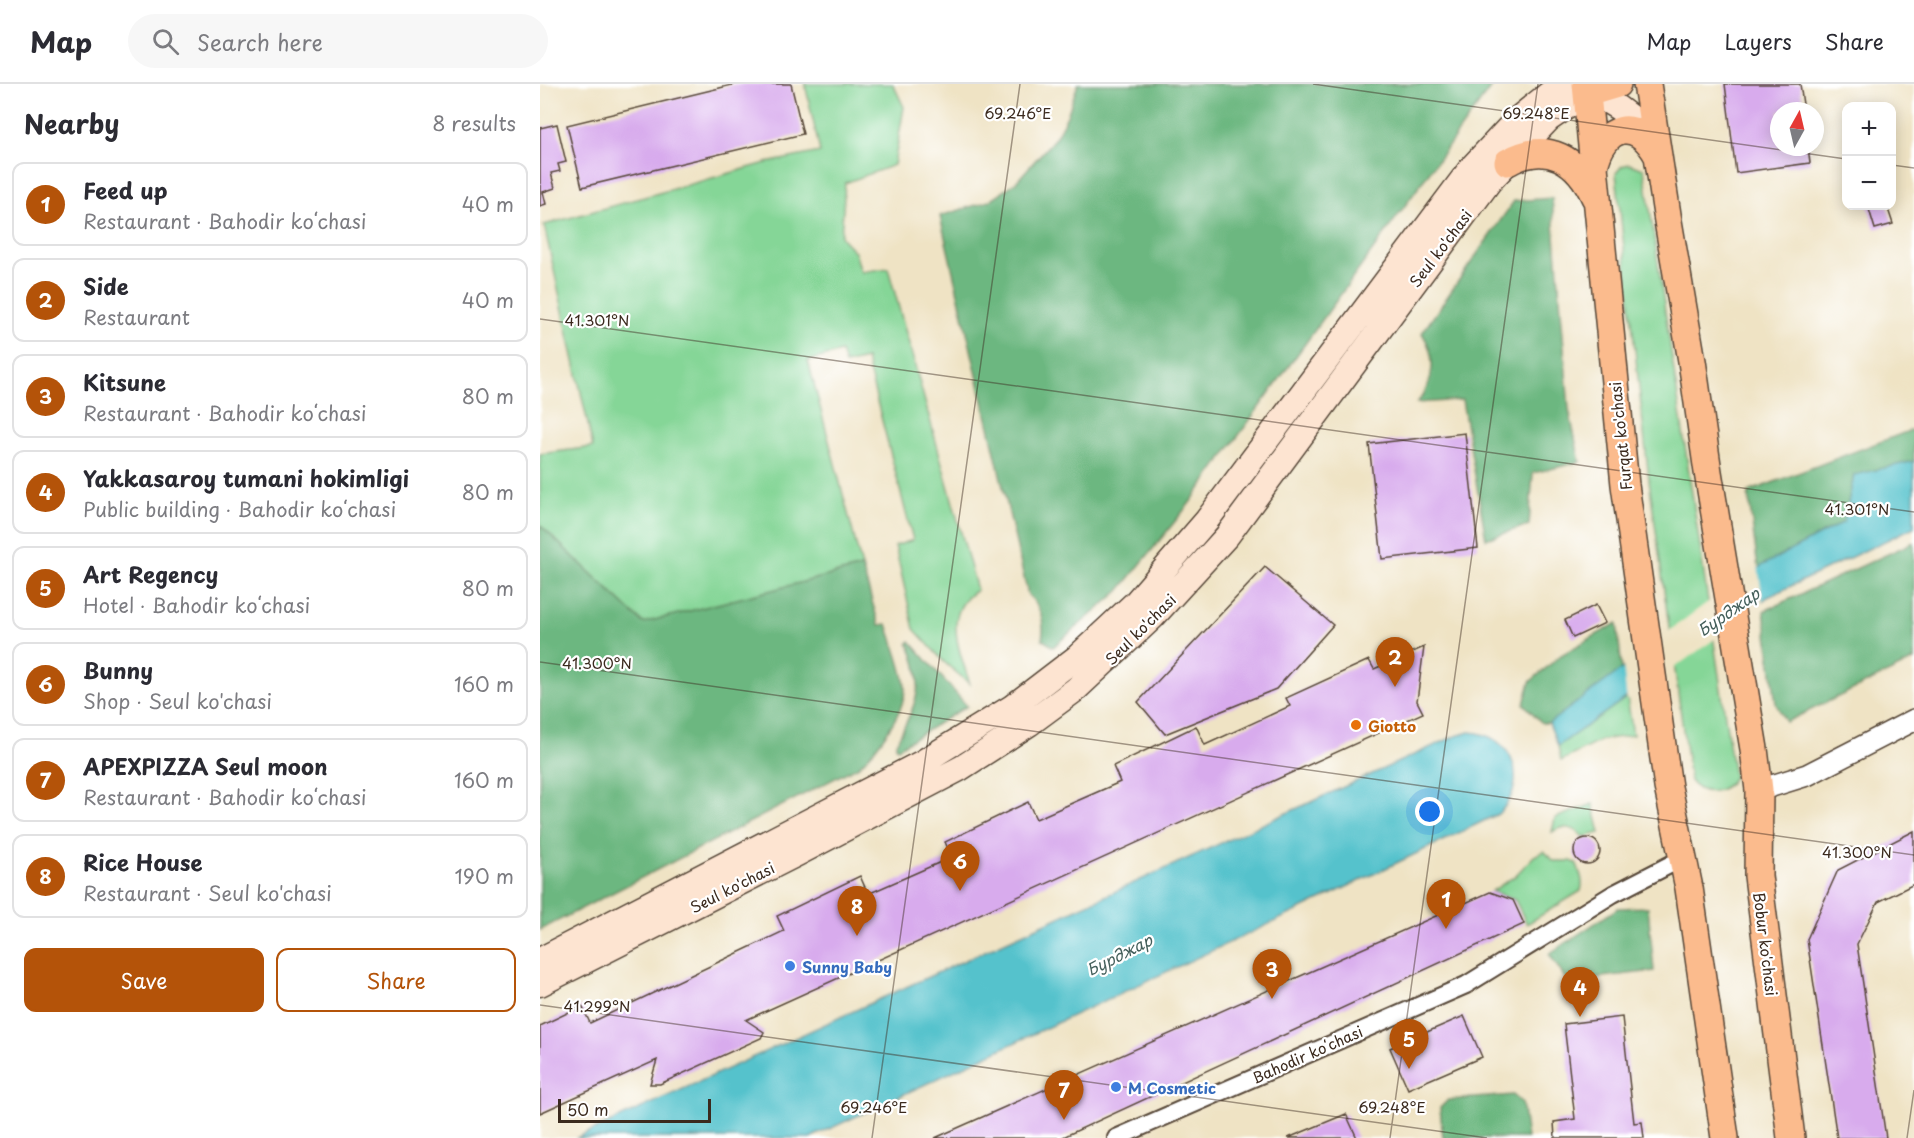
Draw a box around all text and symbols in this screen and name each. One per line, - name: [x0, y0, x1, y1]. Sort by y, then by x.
- search box: [128, 14, 548, 68]
- text: Map: [30, 20, 92, 63]
- icon: search: [149, 25, 182, 58]
- text: Search here: [197, 25, 323, 58]
- text: Map: [1647, 25, 1691, 57]
- text: Layers: [1724, 25, 1792, 57]
- text: Share: [1825, 25, 1884, 57]
- text: 69.246°E: [985, 101, 1051, 124]
- text: 69.248°E: [1502, 101, 1570, 124]
- north arrow: [1770, 102, 1824, 156]
- map controls: [1842, 102, 1896, 210]
- button: +: [1842, 102, 1896, 156]
- text: Nearby: [24, 104, 119, 143]
- text: 8 results: [432, 108, 516, 138]
- button: −: [1842, 156, 1896, 210]
- text: Feed up: [83, 173, 168, 206]
- text: 1: [41, 189, 50, 219]
- text: 40 m: [462, 189, 514, 219]
- street label: Seul ko'chasi: [1403, 204, 1477, 292]
- text: Restaurant · Bahodir koʻchasi: [83, 206, 367, 236]
- text: Side: [83, 269, 129, 302]
- text: 2: [38, 285, 53, 315]
- text: 40 m: [462, 285, 514, 315]
- text: Restaurant: [83, 302, 190, 332]
- text: 41.301°N: [565, 308, 629, 331]
- text: Kitsune: [83, 365, 166, 398]
- text: 3: [39, 381, 52, 411]
- text: 80 m: [462, 381, 514, 411]
- street label: Furqat ko'chasi: [1603, 381, 1637, 491]
- text: Restaurant · Bahodir koʻchasi: [83, 398, 367, 428]
- text: Yakkasaroy tumani hokimligi: [83, 461, 409, 494]
- text: 4: [39, 477, 52, 507]
- text: 80 m: [462, 477, 514, 507]
- text: Public building · Bahodir koʻchasi: [83, 494, 396, 524]
- text: 41.301°N: [1825, 497, 1889, 520]
- text: Art Regency: [83, 557, 218, 590]
- text: 5: [39, 573, 52, 603]
- text: 80 m: [462, 573, 514, 603]
- water label: Бурджар: [1692, 580, 1765, 641]
- street label: Seul ko'chasi: [1099, 588, 1181, 670]
- text: Hotel · Bahodir koʻchasi: [83, 590, 310, 620]
- pin: 2: [1376, 638, 1414, 687]
- text: 41.300°N: [562, 651, 632, 674]
- text: Bunny: [83, 653, 153, 686]
- text: 6: [38, 669, 53, 699]
- text: 160 m: [454, 669, 514, 699]
- text: Shop · Seul ko'chasi: [83, 686, 272, 716]
- place label: Giotto: [1368, 714, 1416, 737]
- marker: Giotto: [1349, 718, 1363, 732]
- text: APEXPIZZA Seul moon: [83, 749, 328, 782]
- text: 7: [40, 765, 51, 795]
- text: 160 m: [454, 765, 514, 795]
- text: Restaurant · Bahodir koʻchasi: [83, 782, 367, 812]
- your location: [1415, 797, 1444, 826]
- text: 41.300°N: [1822, 840, 1892, 863]
- pin: 6: [940, 842, 980, 891]
- text: Rice House: [83, 845, 203, 878]
- street label: Seul ko'chasi: [686, 856, 778, 918]
- text: 8: [39, 861, 52, 891]
- text: 190 m: [455, 861, 514, 891]
- text: Restaurant · Seul ko'chasi: [83, 878, 332, 908]
- pin: 1: [1426, 880, 1466, 929]
- pin: 8: [838, 886, 876, 936]
- street label: Bobur ko'chasi: [1748, 891, 1784, 997]
- water label: Бурджар: [1082, 927, 1157, 981]
- button: Save: [24, 948, 264, 1012]
- button: Share: [276, 948, 516, 1012]
- pin: 3: [1252, 950, 1292, 999]
- place label: Sunny Baby: [802, 955, 892, 978]
- marker: Sunny Baby: [783, 959, 797, 973]
- pin: 4: [1560, 968, 1600, 1017]
- text: 41.299°N: [564, 994, 630, 1017]
- street label: Bahodir koʻchasi: [1248, 1019, 1366, 1089]
- pin: 5: [1390, 1020, 1428, 1069]
- pin: 7: [1044, 1070, 1084, 1120]
- place label: M Cosmetic: [1128, 1076, 1216, 1099]
- marker: M Cosmetic: [1109, 1080, 1123, 1094]
- text: 69.246°E: [841, 1095, 907, 1118]
- text: 69.248°E: [1358, 1095, 1426, 1118]
- scale bar: [558, 1096, 711, 1124]
- text: 50 m: [567, 1097, 608, 1121]

